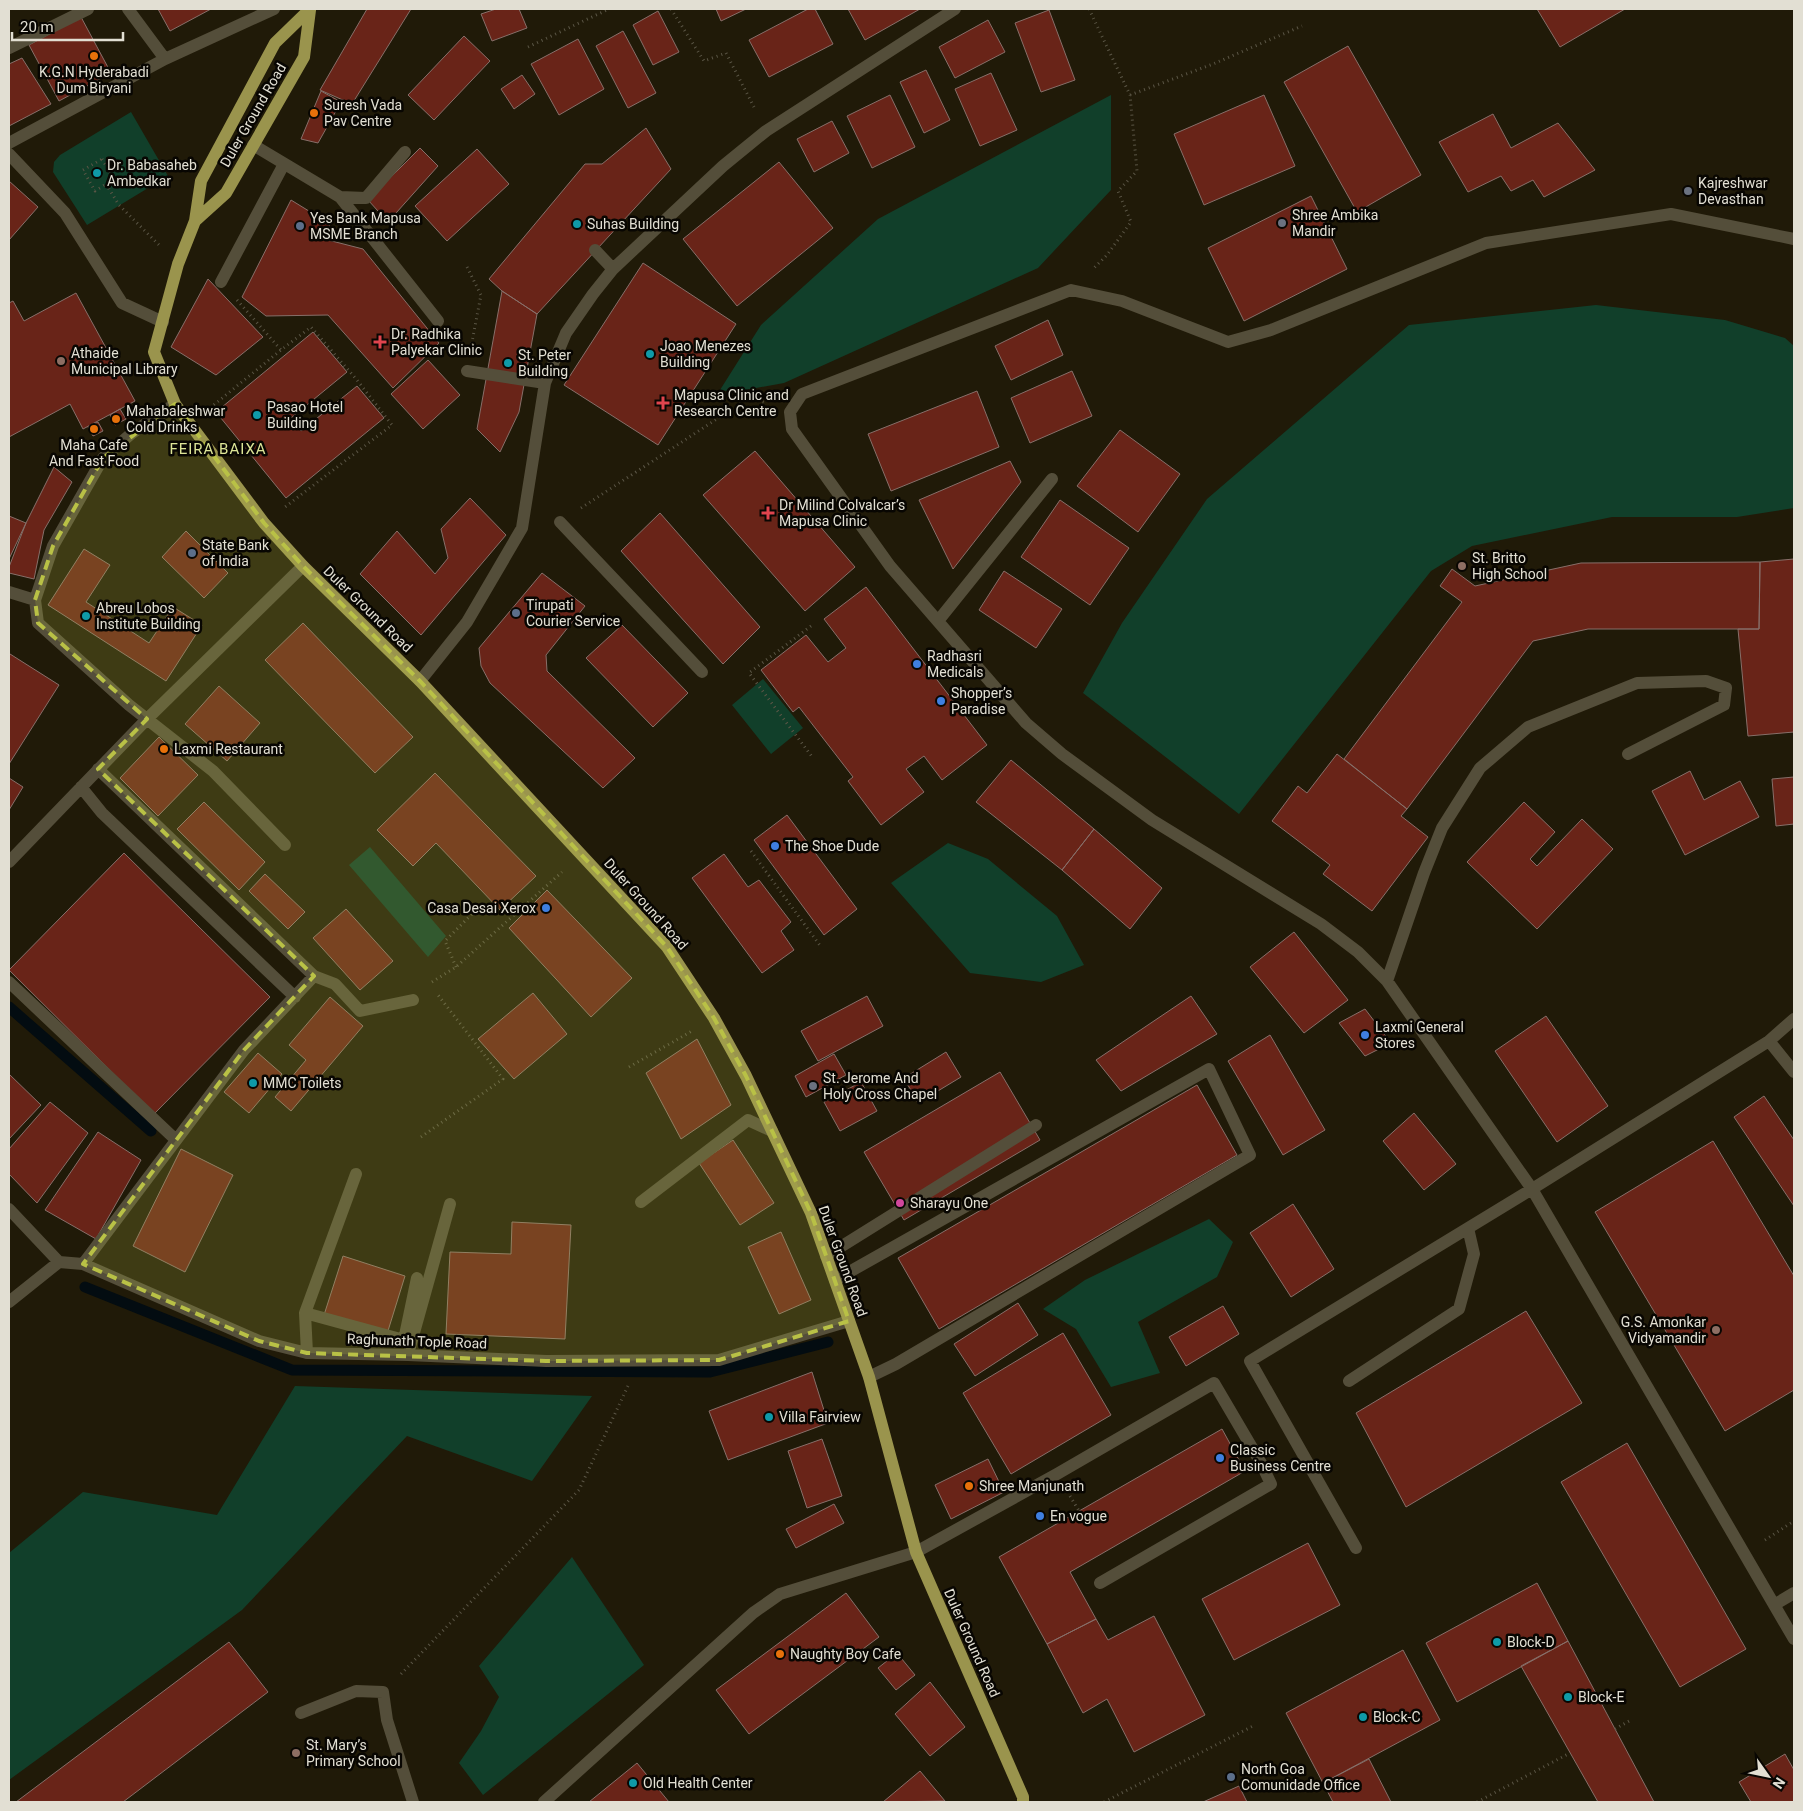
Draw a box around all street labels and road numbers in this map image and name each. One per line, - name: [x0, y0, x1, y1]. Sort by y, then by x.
- street label: Duler Ground Road: [217, 60, 289, 170]
- street label: Duler Ground Road: [320, 563, 416, 655]
- street label: Duler Ground Road: [601, 855, 691, 953]
- street label: Duler Ground Road: [815, 1203, 871, 1319]
- street label: Raghunath Tople Road: [347, 1331, 487, 1351]
- street label: Duler Ground Road: [941, 1586, 1003, 1700]

